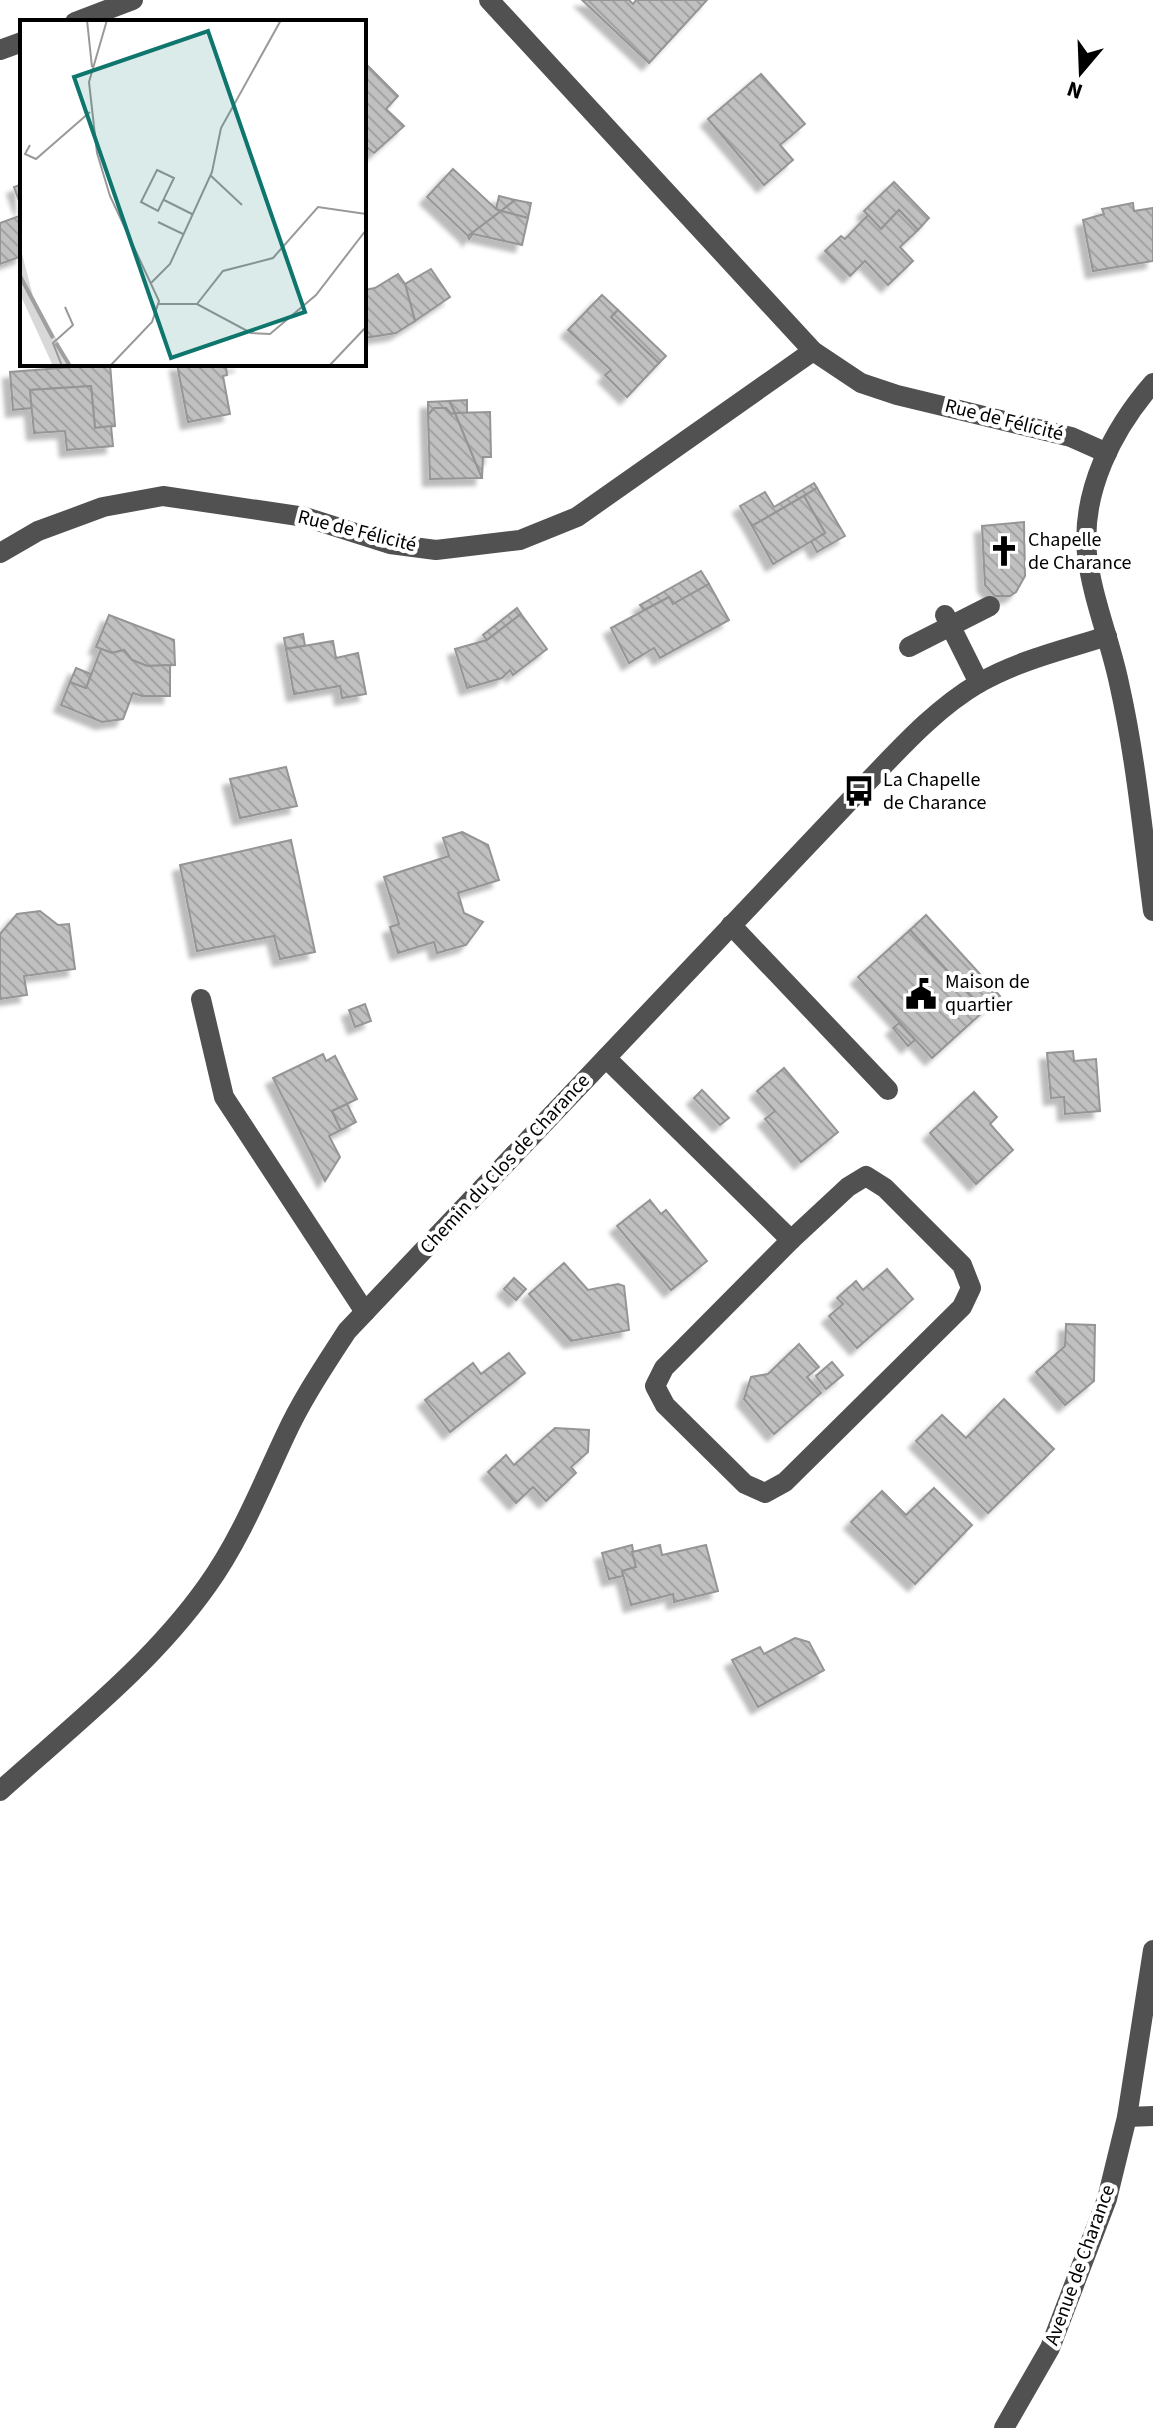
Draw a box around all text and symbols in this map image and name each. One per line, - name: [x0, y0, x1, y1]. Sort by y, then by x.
- inset map: [20, 20, 366, 366]
- north arrow: [1041, 32, 1121, 112]
- text: N: [1063, 72, 1087, 107]
- street label: Rue de Félicité: [942, 392, 1066, 448]
- street label: Rue de Félicité: [295, 503, 419, 559]
- place label: Chapelle de Charance: [1028, 526, 1132, 577]
- church icon: Chapelle de Charance: [987, 534, 1021, 568]
- place label: La Chapelle de Charance: [883, 766, 987, 817]
- bus stop icon: La Chapelle de Charance: [842, 774, 876, 808]
- place label: Maison de quartier: [945, 968, 1030, 1019]
- public building icon: Maison de quartier: [904, 977, 938, 1011]
- street label: Chemin du Clos de Charance: [414, 1067, 596, 1261]
- street label: Avenue de Charance: [1038, 2181, 1122, 2349]

